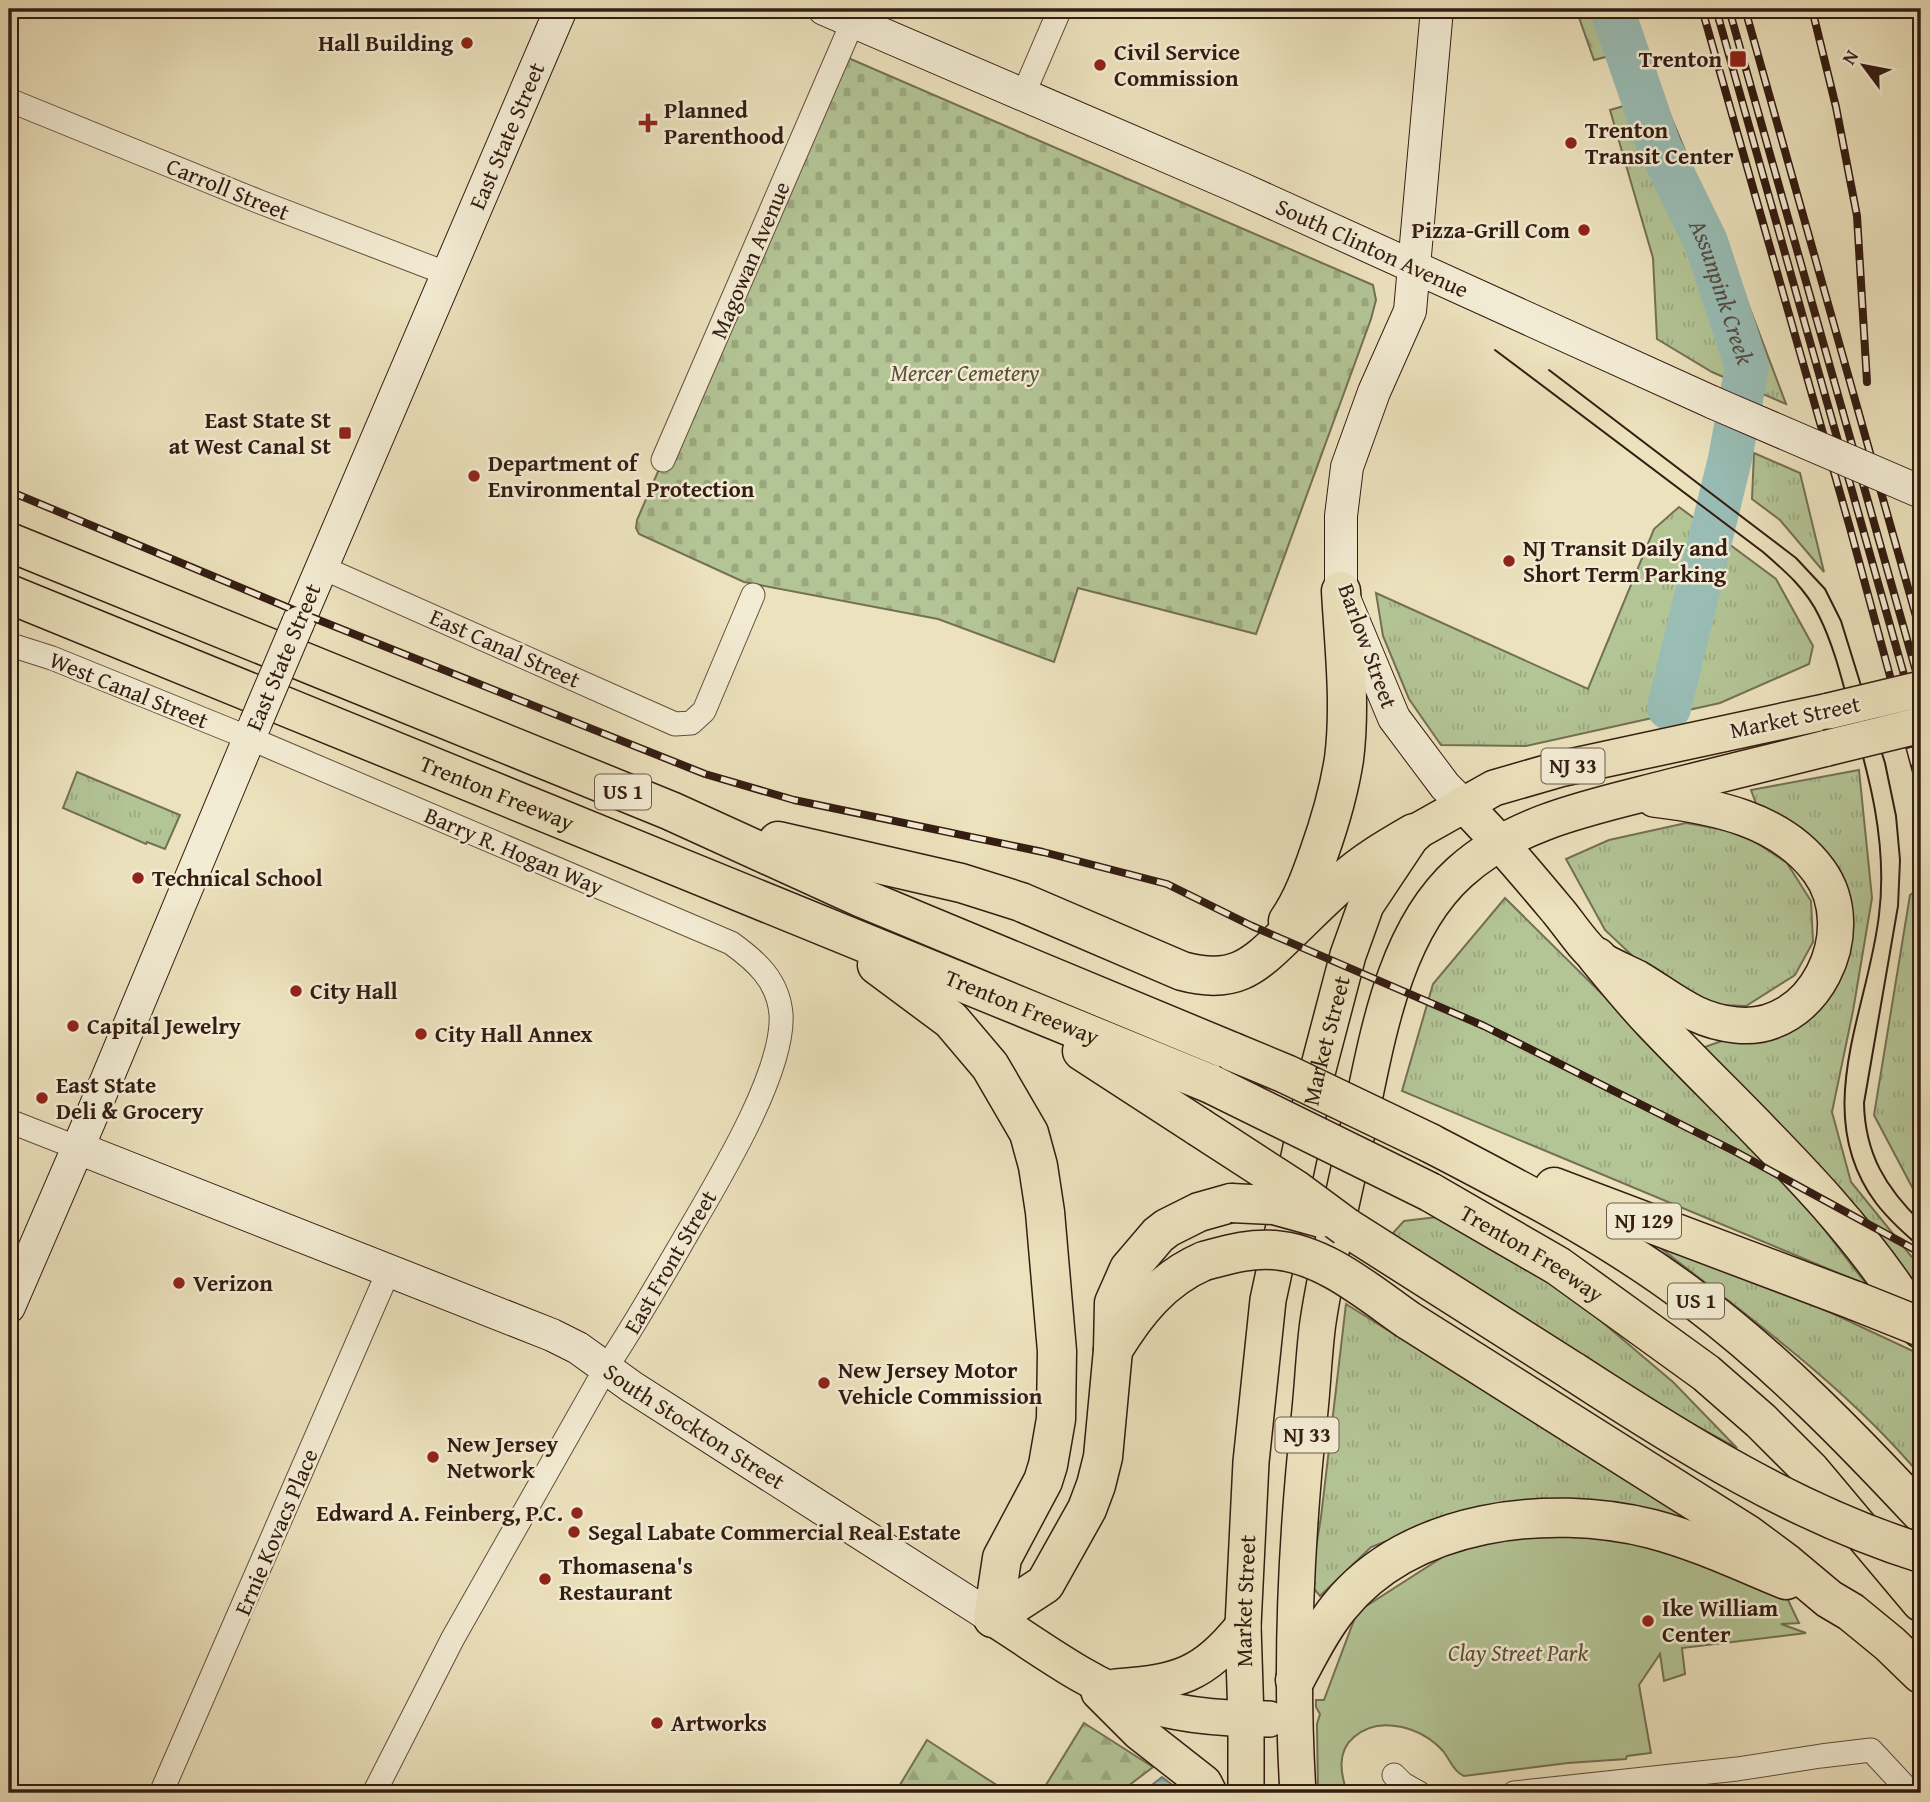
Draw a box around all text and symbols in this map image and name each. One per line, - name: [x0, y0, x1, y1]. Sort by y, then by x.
- place label: Hall Building: [318, 26, 454, 59]
- north arrow: [1828, 32, 1898, 102]
- marker: Hall Building: [459, 35, 475, 51]
- place label: Civil Service Commission: [1114, 35, 1240, 94]
- place label: Trenton: [1639, 42, 1722, 75]
- text: N: [1834, 44, 1865, 70]
- marker: Trenton: [1728, 49, 1748, 69]
- street label: East State Street: [460, 57, 552, 214]
- marker: Civil Service Commission: [1092, 57, 1108, 73]
- place label: Planned Parenthood: [664, 93, 785, 152]
- marker: Planned Parenthood: [638, 113, 658, 133]
- place label: Trenton Transit Center: [1585, 113, 1734, 172]
- marker: Trenton Transit Center: [1563, 135, 1579, 151]
- street label: Carroll Street: [162, 149, 295, 228]
- street label: Magowan Avenue: [702, 176, 798, 344]
- street label: South Clinton Avenue: [1271, 189, 1474, 306]
- water label: Assunpink Creek: [1680, 212, 1763, 369]
- place label: Pizza-Grill Com: [1412, 213, 1570, 246]
- marker: Pizza-Grill Com: [1576, 222, 1592, 238]
- park label: Mercer Cemetery: [891, 356, 1040, 389]
- place label: East State St at West Canal St: [169, 403, 331, 462]
- marker: East State St at West Canal St: [337, 425, 353, 441]
- place label: Department of Environmental Protection: [488, 446, 755, 505]
- marker: Department of Environmental Protection: [466, 468, 482, 484]
- place label: NJ Transit Daily and Short Term Parking: [1523, 531, 1729, 590]
- marker: NJ Transit Daily and Short Term Parking: [1501, 553, 1517, 569]
- street label: East State Street: [237, 578, 328, 736]
- street label: Barlow Street: [1331, 579, 1406, 713]
- street label: East Canal Street: [425, 600, 586, 695]
- street label: West Canal Street: [45, 643, 214, 736]
- street label: Market Street: [1727, 687, 1863, 746]
- street label: Trenton Freeway: [415, 746, 580, 839]
- road number: NJ 33: [1542, 748, 1604, 784]
- road number: US 1: [595, 774, 651, 810]
- street label: Barry R. Hogan Way: [420, 798, 609, 903]
- place label: Technical School: [152, 861, 323, 894]
- marker: Technical School: [130, 870, 146, 886]
- street label: Trenton Freeway: [940, 960, 1105, 1053]
- street label: Market Street: [1293, 972, 1358, 1108]
- place label: City Hall: [310, 974, 398, 1007]
- marker: City Hall: [288, 983, 304, 999]
- place label: Capital Jewelry: [87, 1009, 241, 1042]
- place label: City Hall Annex: [435, 1017, 593, 1050]
- marker: Capital Jewelry: [65, 1018, 81, 1034]
- marker: City Hall Annex: [413, 1026, 429, 1042]
- place label: East State Deli & Grocery: [56, 1068, 204, 1127]
- marker: East State Deli & Grocery: [34, 1090, 50, 1106]
- street label: East Front Street: [615, 1184, 724, 1340]
- street label: Trenton Freeway: [1454, 1196, 1611, 1310]
- road number: NJ 129: [1607, 1204, 1681, 1238]
- place label: Verizon: [193, 1266, 273, 1299]
- marker: Verizon: [171, 1275, 187, 1291]
- road number: US 1: [1668, 1284, 1724, 1318]
- place label: New Jersey Motor Vehicle Commission: [838, 1353, 1043, 1412]
- street label: South Stockton Street: [597, 1355, 792, 1497]
- marker: New Jersey Motor Vehicle Commission: [816, 1375, 832, 1391]
- road number: NJ 33: [1276, 1418, 1338, 1452]
- place label: New Jersey Network: [447, 1427, 558, 1486]
- street label: Ernie Kovacs Place: [226, 1443, 326, 1620]
- marker: New Jersey Network: [425, 1449, 441, 1465]
- place label: Edward A. Feinberg, P.C.: [316, 1496, 563, 1529]
- marker: Edward A. Feinberg, P.C.: [569, 1505, 585, 1521]
- place label: Segal Labate Commercial Real Estate: [588, 1515, 961, 1548]
- marker: Segal Labate Commercial Real Estate: [566, 1524, 582, 1540]
- street label: Market Street: [1226, 1534, 1263, 1668]
- place label: Thomasena's Restaurant: [559, 1549, 693, 1608]
- marker: Thomasena's Restaurant: [537, 1571, 553, 1587]
- place label: Ike William Center: [1662, 1591, 1779, 1650]
- marker: Ike William Center: [1640, 1613, 1656, 1629]
- park label: Clay Street Park: [1448, 1636, 1588, 1669]
- place label: Artworks: [671, 1706, 767, 1739]
- marker: Artworks: [649, 1715, 665, 1731]

